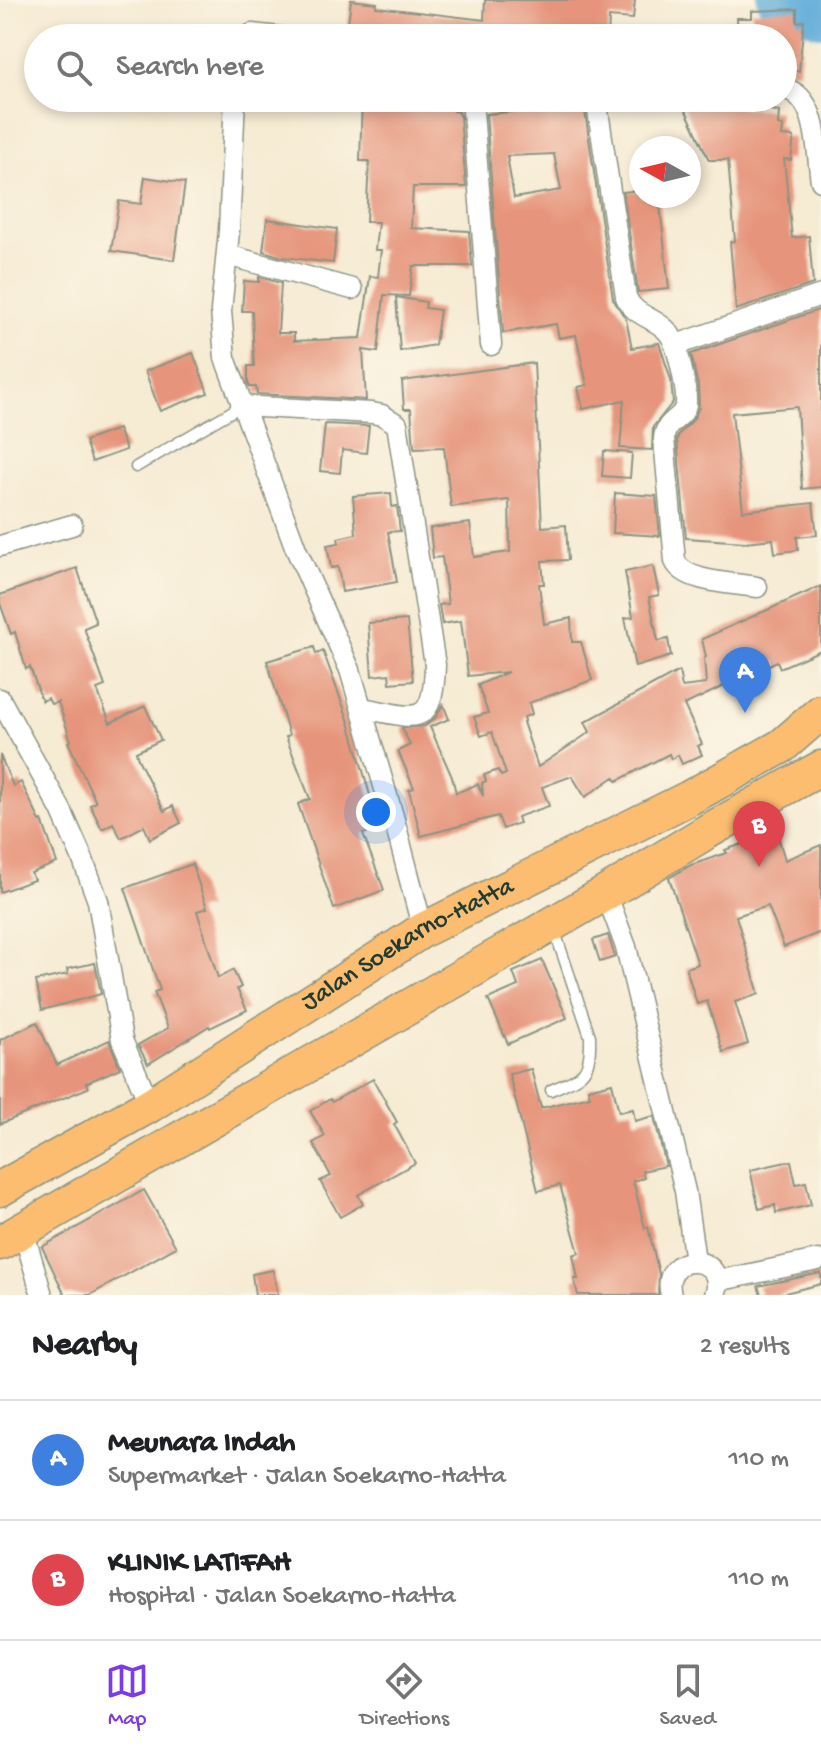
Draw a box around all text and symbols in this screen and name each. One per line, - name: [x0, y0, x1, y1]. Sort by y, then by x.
- search box: [24, 24, 797, 112]
- icon: search: [52, 46, 96, 90]
- text: Search here: [116, 51, 264, 86]
- north arrow: [629, 136, 701, 208]
- pin: A: [719, 647, 771, 713]
- your location: [356, 792, 396, 832]
- pin: B: [733, 801, 785, 867]
- street label: Jalan Soekarno-Hatta: [297, 871, 521, 1019]
- text: Nearby: [32, 1327, 137, 1367]
- text: 2 results: [700, 1332, 789, 1363]
- text: Meunara Indah: [108, 1427, 295, 1462]
- text: A: [50, 1445, 66, 1476]
- text: 110 m: [729, 1445, 789, 1476]
- text: Supermarket · Jalan Soekarno-Hatta: [108, 1462, 506, 1493]
- text: KLINIK LATIFAH: [108, 1547, 291, 1582]
- text: B: [51, 1565, 65, 1596]
- text: 110 m: [729, 1565, 789, 1596]
- text: Hospital · Jalan Soekarno-Hatta: [108, 1582, 456, 1613]
- tab: Map: [105, 1659, 149, 1733]
- tab: Directions: [360, 1659, 449, 1733]
- tab: Saved: [659, 1659, 716, 1733]

